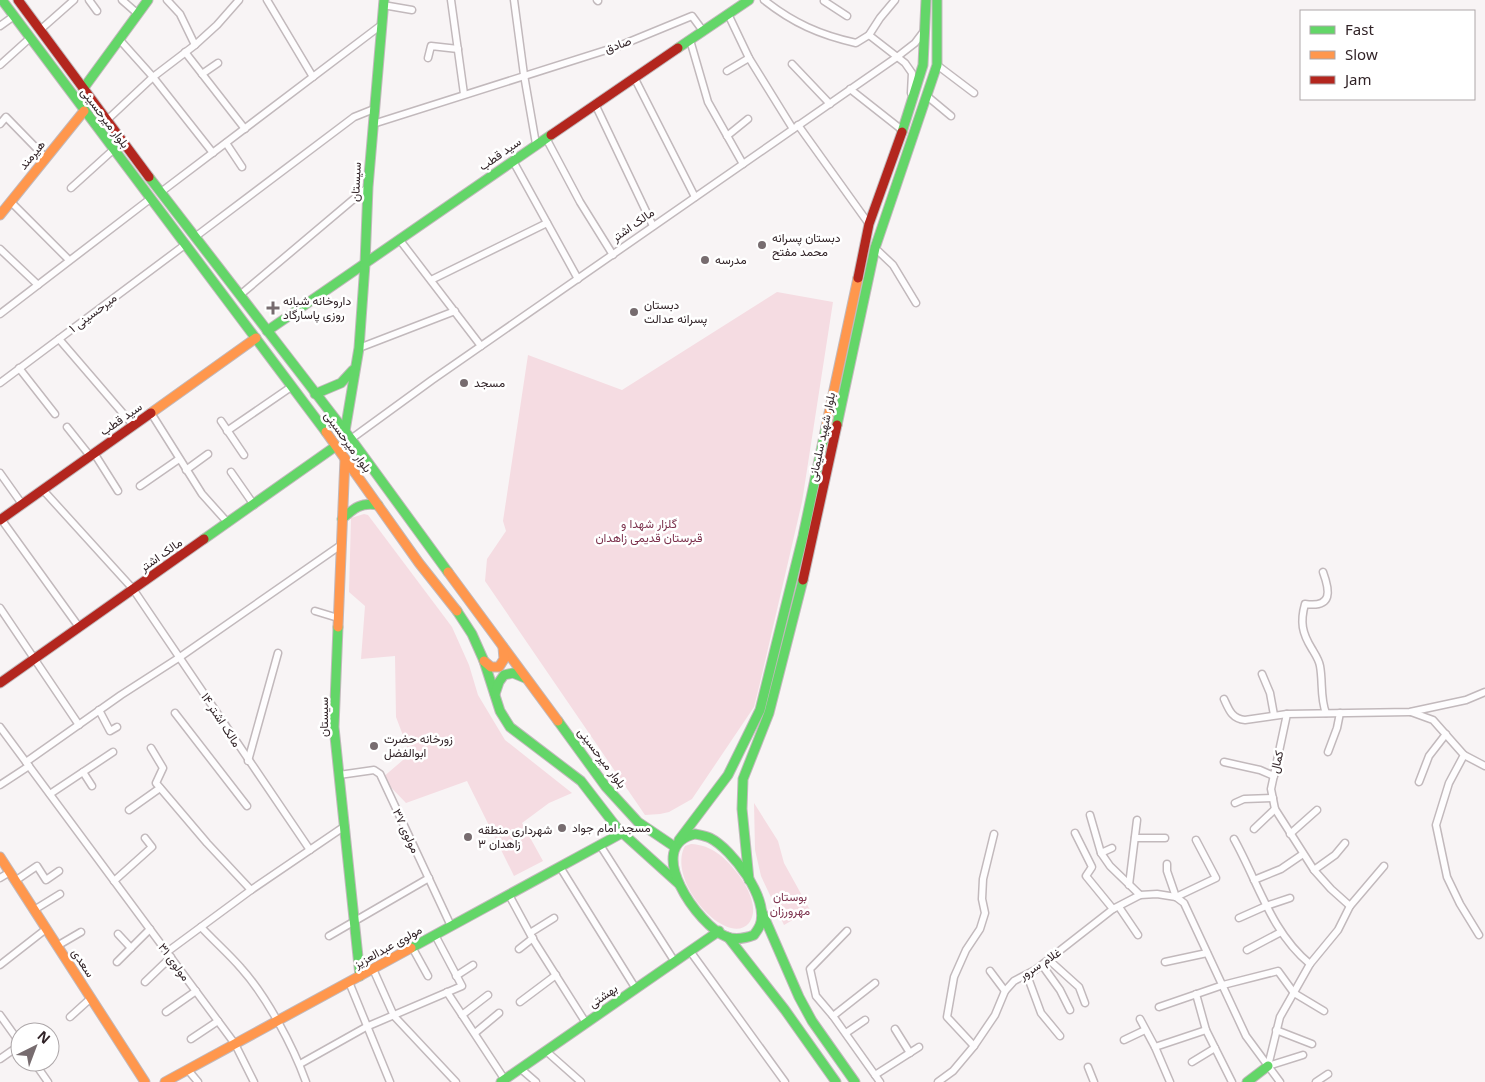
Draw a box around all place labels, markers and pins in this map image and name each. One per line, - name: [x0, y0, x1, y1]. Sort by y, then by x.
- place label: دبستان پسرانه محمد مفتح: [772, 229, 841, 261]
- marker: دبستان پسرانه محمد مفتح: [756, 239, 768, 251]
- place label: مدرسه: [715, 251, 747, 268]
- marker: مدرسه: [699, 254, 711, 266]
- place label: داروخانه شبانه روزی پاسارگاد: [283, 292, 351, 323]
- place label: دبستان پسرانه عدالت: [644, 296, 708, 327]
- marker: داروخانه شبانه روزی پاسارگاد: [267, 302, 279, 314]
- marker: دبستان پسرانه عدالت: [628, 306, 640, 318]
- place label: مسجد: [474, 374, 505, 391]
- marker: مسجد: [458, 377, 470, 389]
- place label: زورخانه حضرت ابوالفضل: [384, 730, 453, 761]
- marker: زورخانه حضرت ابوالفضل: [368, 740, 380, 752]
- place label: مسجد امام جواد: [572, 819, 651, 836]
- place label: شهرداری منطقه ۳ زاهدان: [478, 821, 552, 852]
- marker: مسجد امام جواد: [556, 822, 568, 834]
- marker: شهرداری منطقه ۳ زاهدان: [462, 831, 474, 843]

